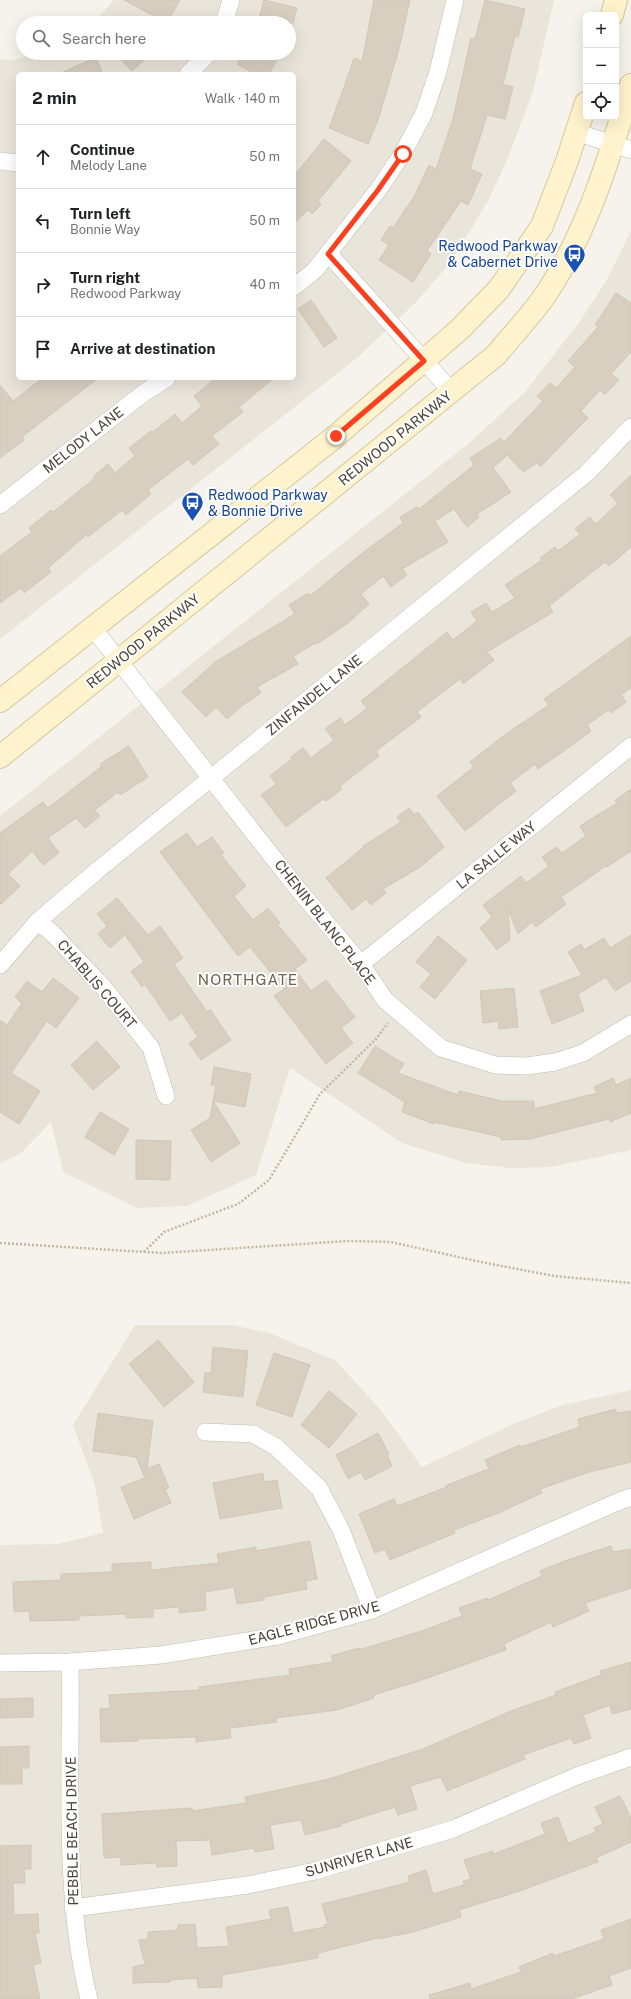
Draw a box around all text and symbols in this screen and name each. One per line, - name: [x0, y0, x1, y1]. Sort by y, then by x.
- map controls: [583, 12, 619, 120]
- button: +: [583, 12, 619, 48]
- search box: [16, 16, 296, 60]
- icon: search: [30, 27, 52, 49]
- text: Search here: [62, 30, 146, 47]
- button: −: [583, 48, 619, 84]
- button: locate: [583, 84, 619, 120]
- text: 2 min: [32, 88, 77, 108]
- text: Walk · 140 m: [205, 91, 280, 106]
- text: Continue: [70, 141, 135, 158]
- route start: [394, 145, 412, 163]
- icon: ahead: [32, 146, 54, 168]
- text: 50 m: [249, 149, 280, 164]
- text: Melody Lane: [70, 158, 147, 173]
- text: Turn left: [70, 205, 131, 222]
- icon: left: [32, 210, 54, 232]
- text: 50 m: [249, 213, 280, 228]
- text: Bonnie Way: [70, 222, 140, 237]
- place label: Redwood Parkway & Cabernet Drive: [438, 238, 559, 270]
- bus stop icon: Redwood Parkway & Cabernet Drive: [561, 241, 587, 274]
- text: Turn right: [70, 269, 140, 286]
- icon: right: [32, 274, 54, 296]
- text: 40 m: [249, 277, 280, 292]
- text: Redwood Parkway: [70, 286, 181, 301]
- icon: arrive: [32, 338, 54, 360]
- text: Arrive at destination: [70, 340, 215, 357]
- street label: REDWOOD PARKWAY: [335, 387, 455, 488]
- street label: MELODY LANE: [40, 404, 126, 476]
- route end: [327, 427, 345, 445]
- place label: Redwood Parkway & Bonnie Drive: [208, 487, 328, 519]
- bus stop icon: Redwood Parkway & Bonnie Drive: [180, 490, 206, 523]
- street label: REDWOOD PARKWAY: [83, 590, 203, 691]
- street label: ZINFANDEL LANE: [263, 651, 365, 739]
- street label: LA SALLE WAY: [453, 818, 539, 892]
- street label: CHENIN BLANC PLACE: [271, 856, 379, 988]
- street label: CHABLIS COURT: [54, 937, 140, 1031]
- district label: NORTHGATE: [198, 971, 298, 988]
- street label: EAGLE RIDGE DRIVE: [247, 1598, 381, 1648]
- street label: PEBBLE BEACH DRIVE: [63, 1756, 81, 1906]
- street label: SUNRIVER LANE: [303, 1834, 415, 1880]

